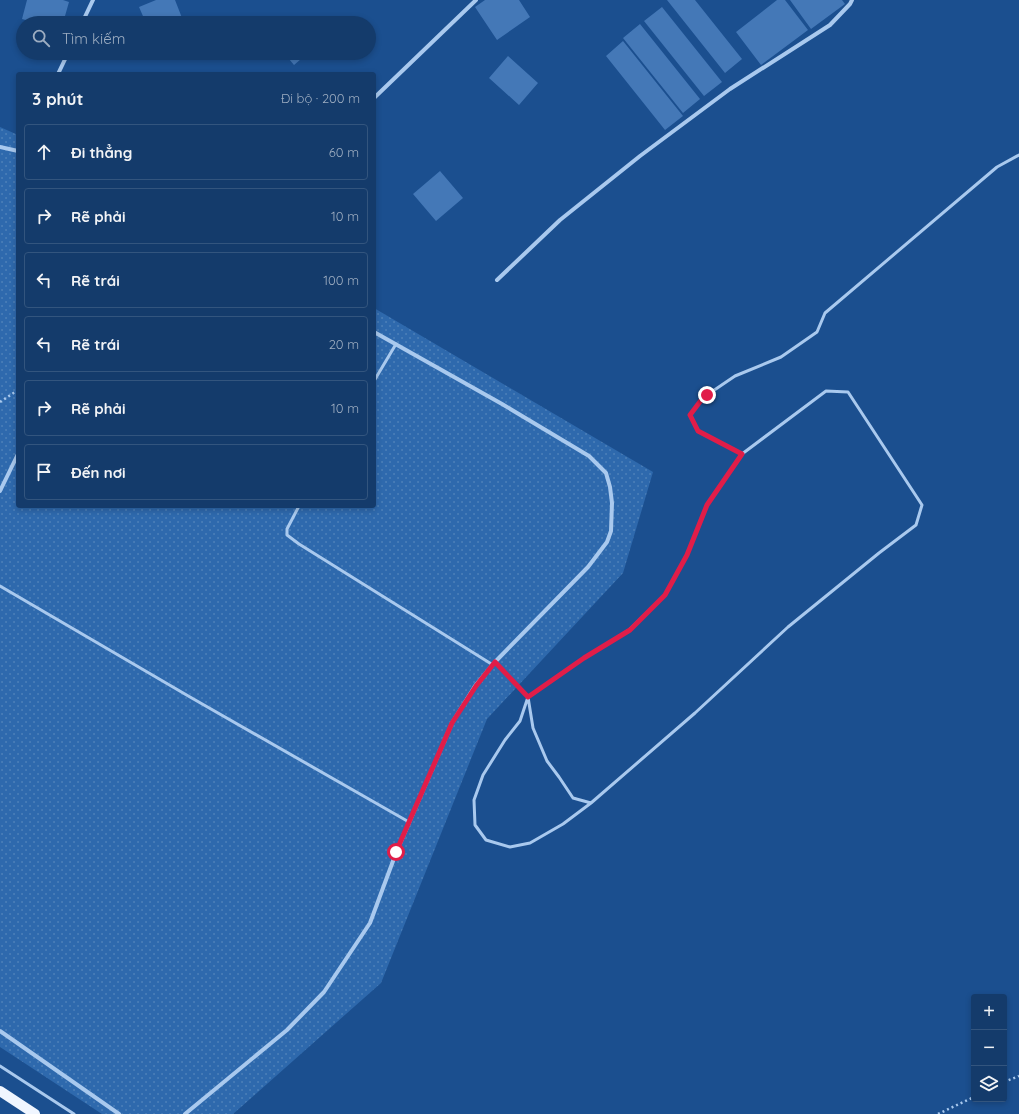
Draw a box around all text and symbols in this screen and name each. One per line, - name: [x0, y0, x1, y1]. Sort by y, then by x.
- search box: [16, 16, 376, 60]
- icon: search: [30, 27, 52, 49]
- text: Tìm kiếm: [62, 29, 125, 48]
- text: 3 phút: [32, 88, 83, 109]
- text: Đi bộ · 200 m: [281, 90, 360, 106]
- icon: ahead: [33, 141, 55, 163]
- text: Đi thẳng: [71, 143, 132, 162]
- text: 60 m: [329, 144, 359, 160]
- icon: right: [33, 205, 55, 227]
- text: Rẽ phải: [71, 207, 125, 226]
- text: 10 m: [331, 208, 359, 224]
- icon: left: [33, 269, 55, 291]
- text: Rẽ trái: [71, 271, 120, 290]
- text: 100 m: [323, 272, 359, 288]
- icon: left: [33, 333, 55, 355]
- text: Rẽ trái: [71, 335, 120, 354]
- text: 20 m: [329, 336, 359, 352]
- route end: [698, 386, 716, 404]
- icon: right: [33, 397, 55, 419]
- text: Rẽ phải: [71, 399, 125, 418]
- text: 10 m: [331, 400, 359, 416]
- icon: arrive: [33, 461, 55, 483]
- text: Đến nơi: [71, 463, 126, 482]
- route start: [387, 843, 405, 861]
- map controls: [971, 994, 1007, 1102]
- button: +: [971, 994, 1007, 1030]
- button: −: [971, 1030, 1007, 1066]
- button: layers: [971, 1066, 1007, 1102]

